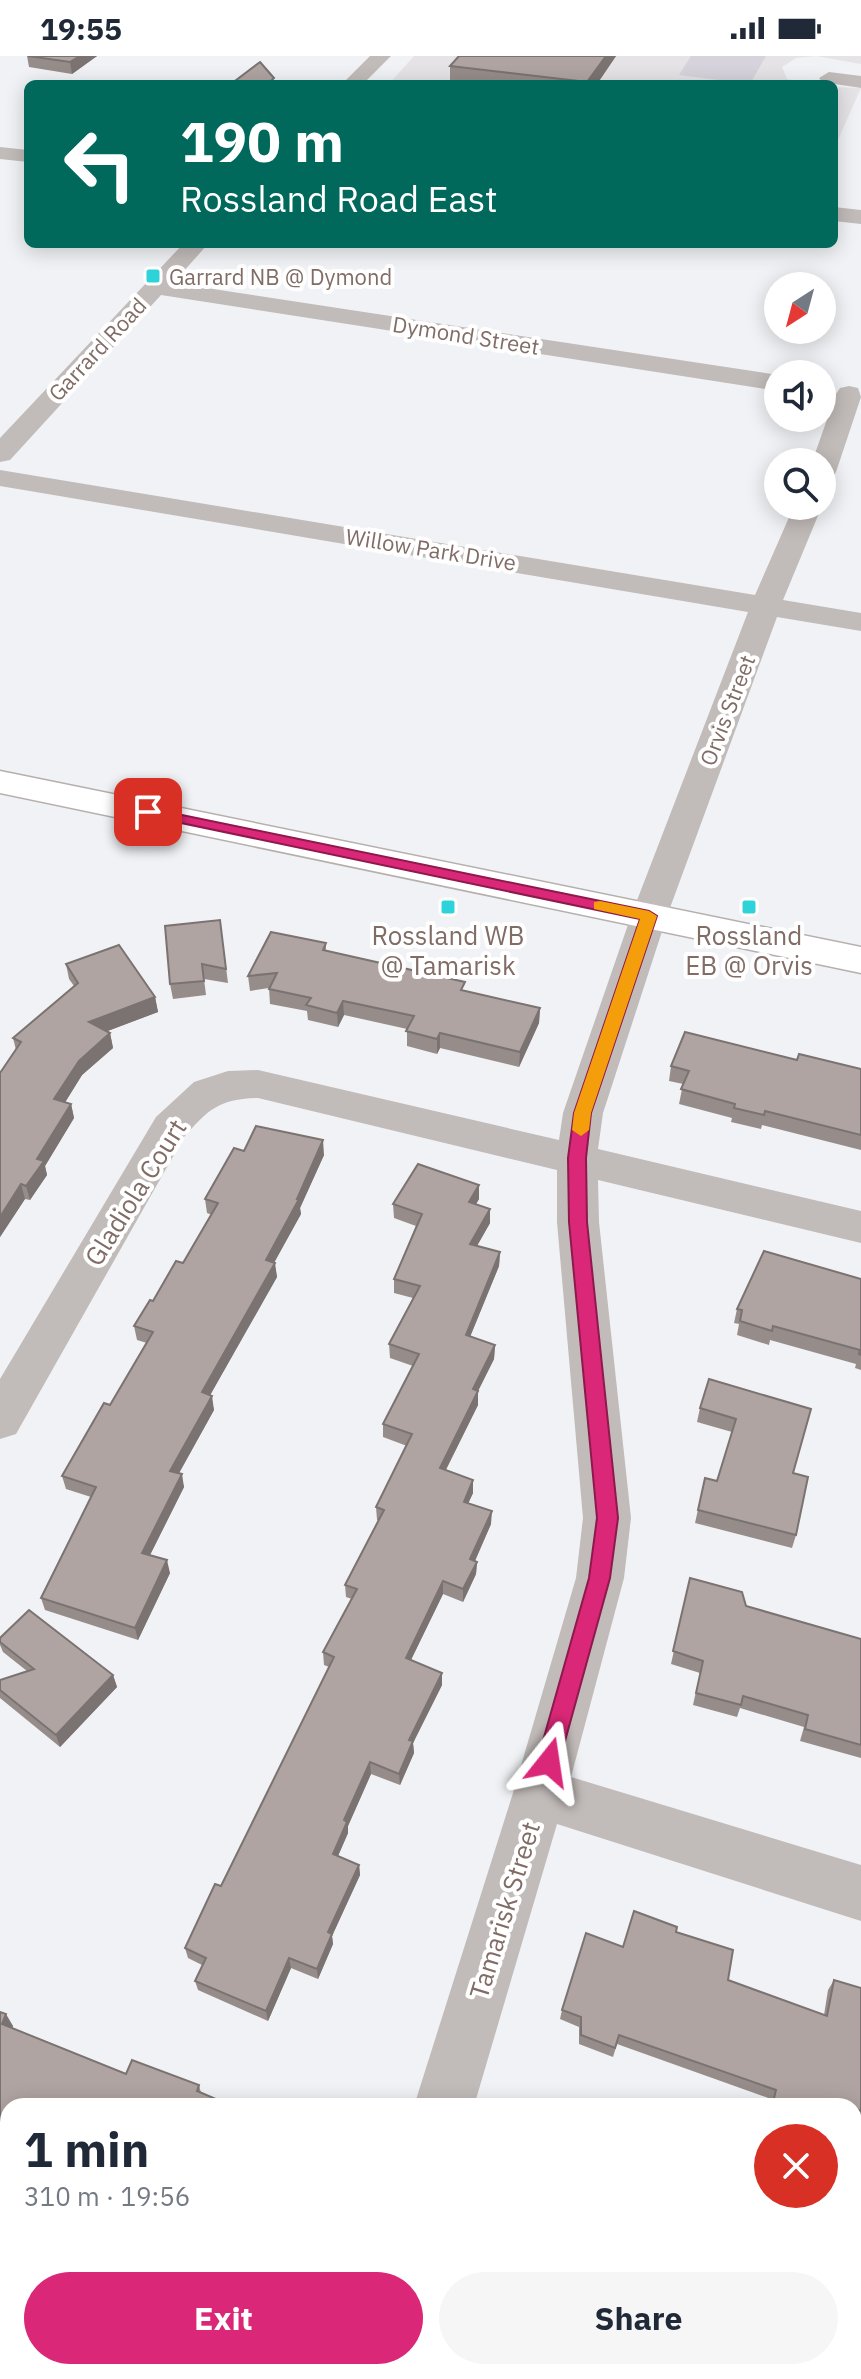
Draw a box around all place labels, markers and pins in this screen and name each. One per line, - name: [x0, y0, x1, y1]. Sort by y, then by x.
- place label: Garrard NB @ Dymond: [169, 262, 392, 291]
- marker: Garrard NB @ Dymond: [144, 267, 162, 285]
- pin: [114, 778, 182, 846]
- marker: Rossland WB @ Tamarisk: [439, 898, 457, 916]
- marker: Rossland EB @ Orvis: [740, 898, 758, 916]
- place label: Rossland WB @ Tamarisk: [371, 918, 525, 982]
- place label: Rossland EB @ Orvis: [685, 918, 813, 982]

